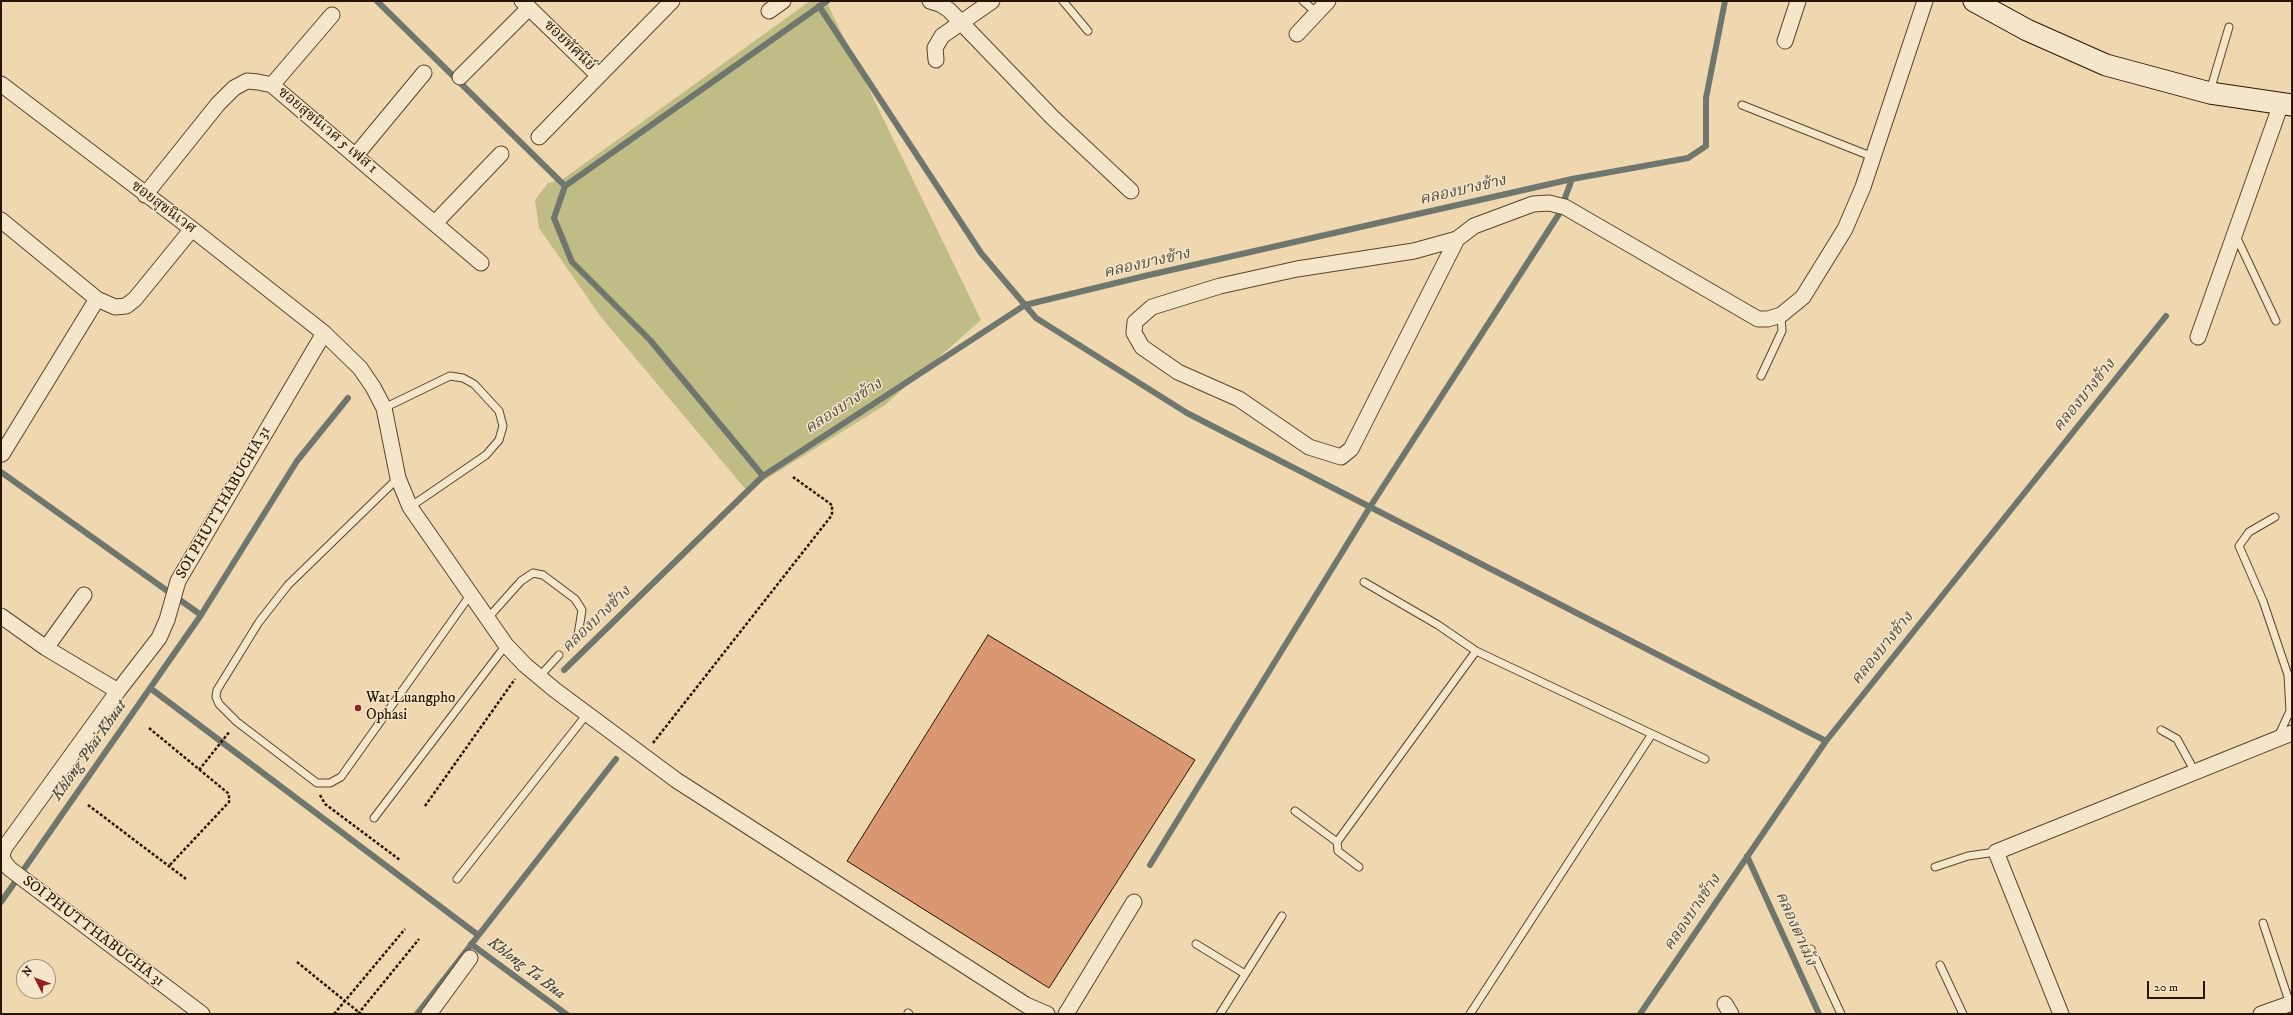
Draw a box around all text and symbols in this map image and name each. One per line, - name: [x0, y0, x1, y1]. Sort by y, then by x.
- street label: ซอยทัศนีย์: [539, 17, 599, 75]
- street label: ซอยสุขนิเวศ 5 เฟส 1: [273, 84, 381, 178]
- water label: คลองบางช้าง: [1418, 172, 1508, 210]
- street label: ซอยสุขนิเวศ: [127, 178, 199, 238]
- water label: คลองบางช้าง: [1102, 245, 1192, 283]
- water label: คลองบางช้าง: [2050, 356, 2120, 436]
- water label: คลองบางช้าง: [802, 375, 886, 439]
- street label: SOI PHUTTHABUCHA 31: [173, 424, 275, 582]
- water label: คลองบางช้าง: [559, 583, 635, 657]
- water label: คลองบางช้าง: [1848, 609, 1918, 689]
- place label: Wat Luangpho Ophasi: [366, 690, 455, 725]
- water label: Khlong Phai Khuat: [48, 697, 132, 805]
- marker: Wat Luangpho Ophasi: [353, 703, 363, 713]
- water label: คลองบางช้าง: [1660, 871, 1726, 955]
- street label: SOI PHUTTHABUCHA 31: [18, 873, 168, 991]
- water label: คลองตาเม้ง: [1770, 889, 1820, 969]
- water label: Khlong Ta Bua: [483, 934, 569, 1004]
- north arrow: [16, 959, 56, 999]
- text: N: [20, 964, 36, 980]
- scale bar: [2149, 973, 2207, 999]
- text: 20 m: [2154, 980, 2178, 995]

